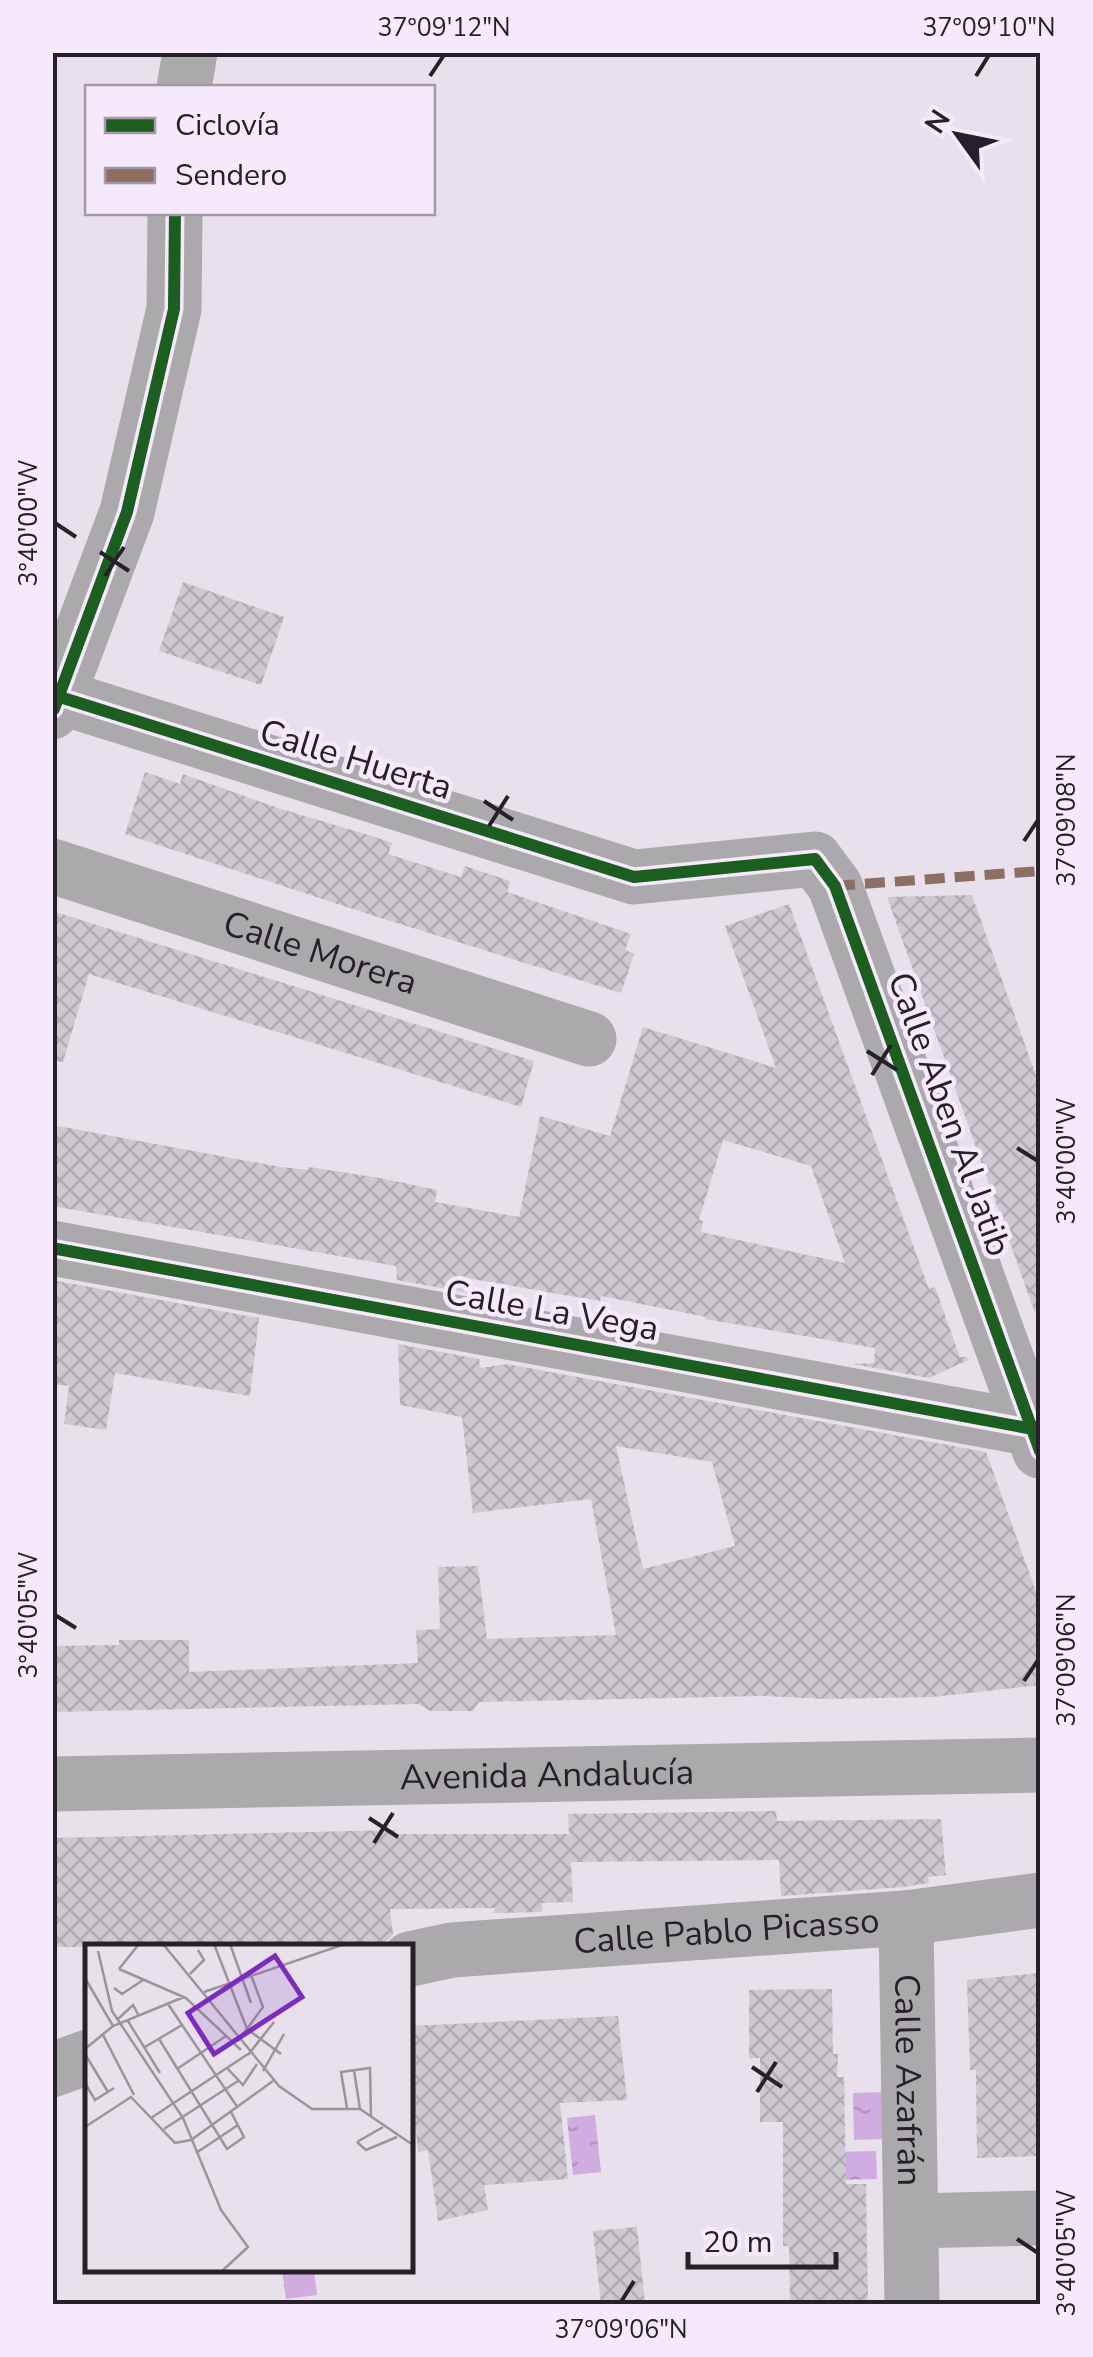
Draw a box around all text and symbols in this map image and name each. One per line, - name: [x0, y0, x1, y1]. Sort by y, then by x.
- text: 37°09'12"N: [377, 11, 511, 45]
- text: 37°09'10"N: [922, 11, 1056, 45]
- legend: [85, 85, 435, 215]
- north arrow: [908, 85, 1008, 185]
- text: N: [916, 103, 960, 141]
- text: Ciclovía: [175, 105, 280, 146]
- text: Sendero: [175, 155, 287, 196]
- text: 3°40'00"W: [12, 459, 46, 587]
- street label: Calle Huerta: [254, 708, 458, 811]
- text: 37°09'08"N: [1050, 753, 1084, 887]
- street label: Calle Morera: [217, 900, 423, 1006]
- street label: Calle Aben Al Jatib: [876, 966, 1023, 1263]
- text: 3°40'00"W: [1050, 1097, 1084, 1225]
- street label: Calle La Vega: [441, 1269, 662, 1352]
- text: 3°40'05"W: [12, 1551, 46, 1679]
- text: 37°09'06"N: [1050, 1593, 1084, 1727]
- street label: Avenida Andalucía: [399, 1749, 694, 1801]
- street label: Calle Pablo Picasso: [572, 1897, 881, 1965]
- inset map: [85, 1944, 412, 2272]
- street label: Calle Azafrán: [883, 1973, 933, 2186]
- text: 3°40'05"W: [1050, 2189, 1084, 2317]
- scale bar: [688, 2207, 836, 2269]
- text: 20 m: [703, 2222, 772, 2263]
- text: 37°09'06"N: [554, 2313, 688, 2347]

